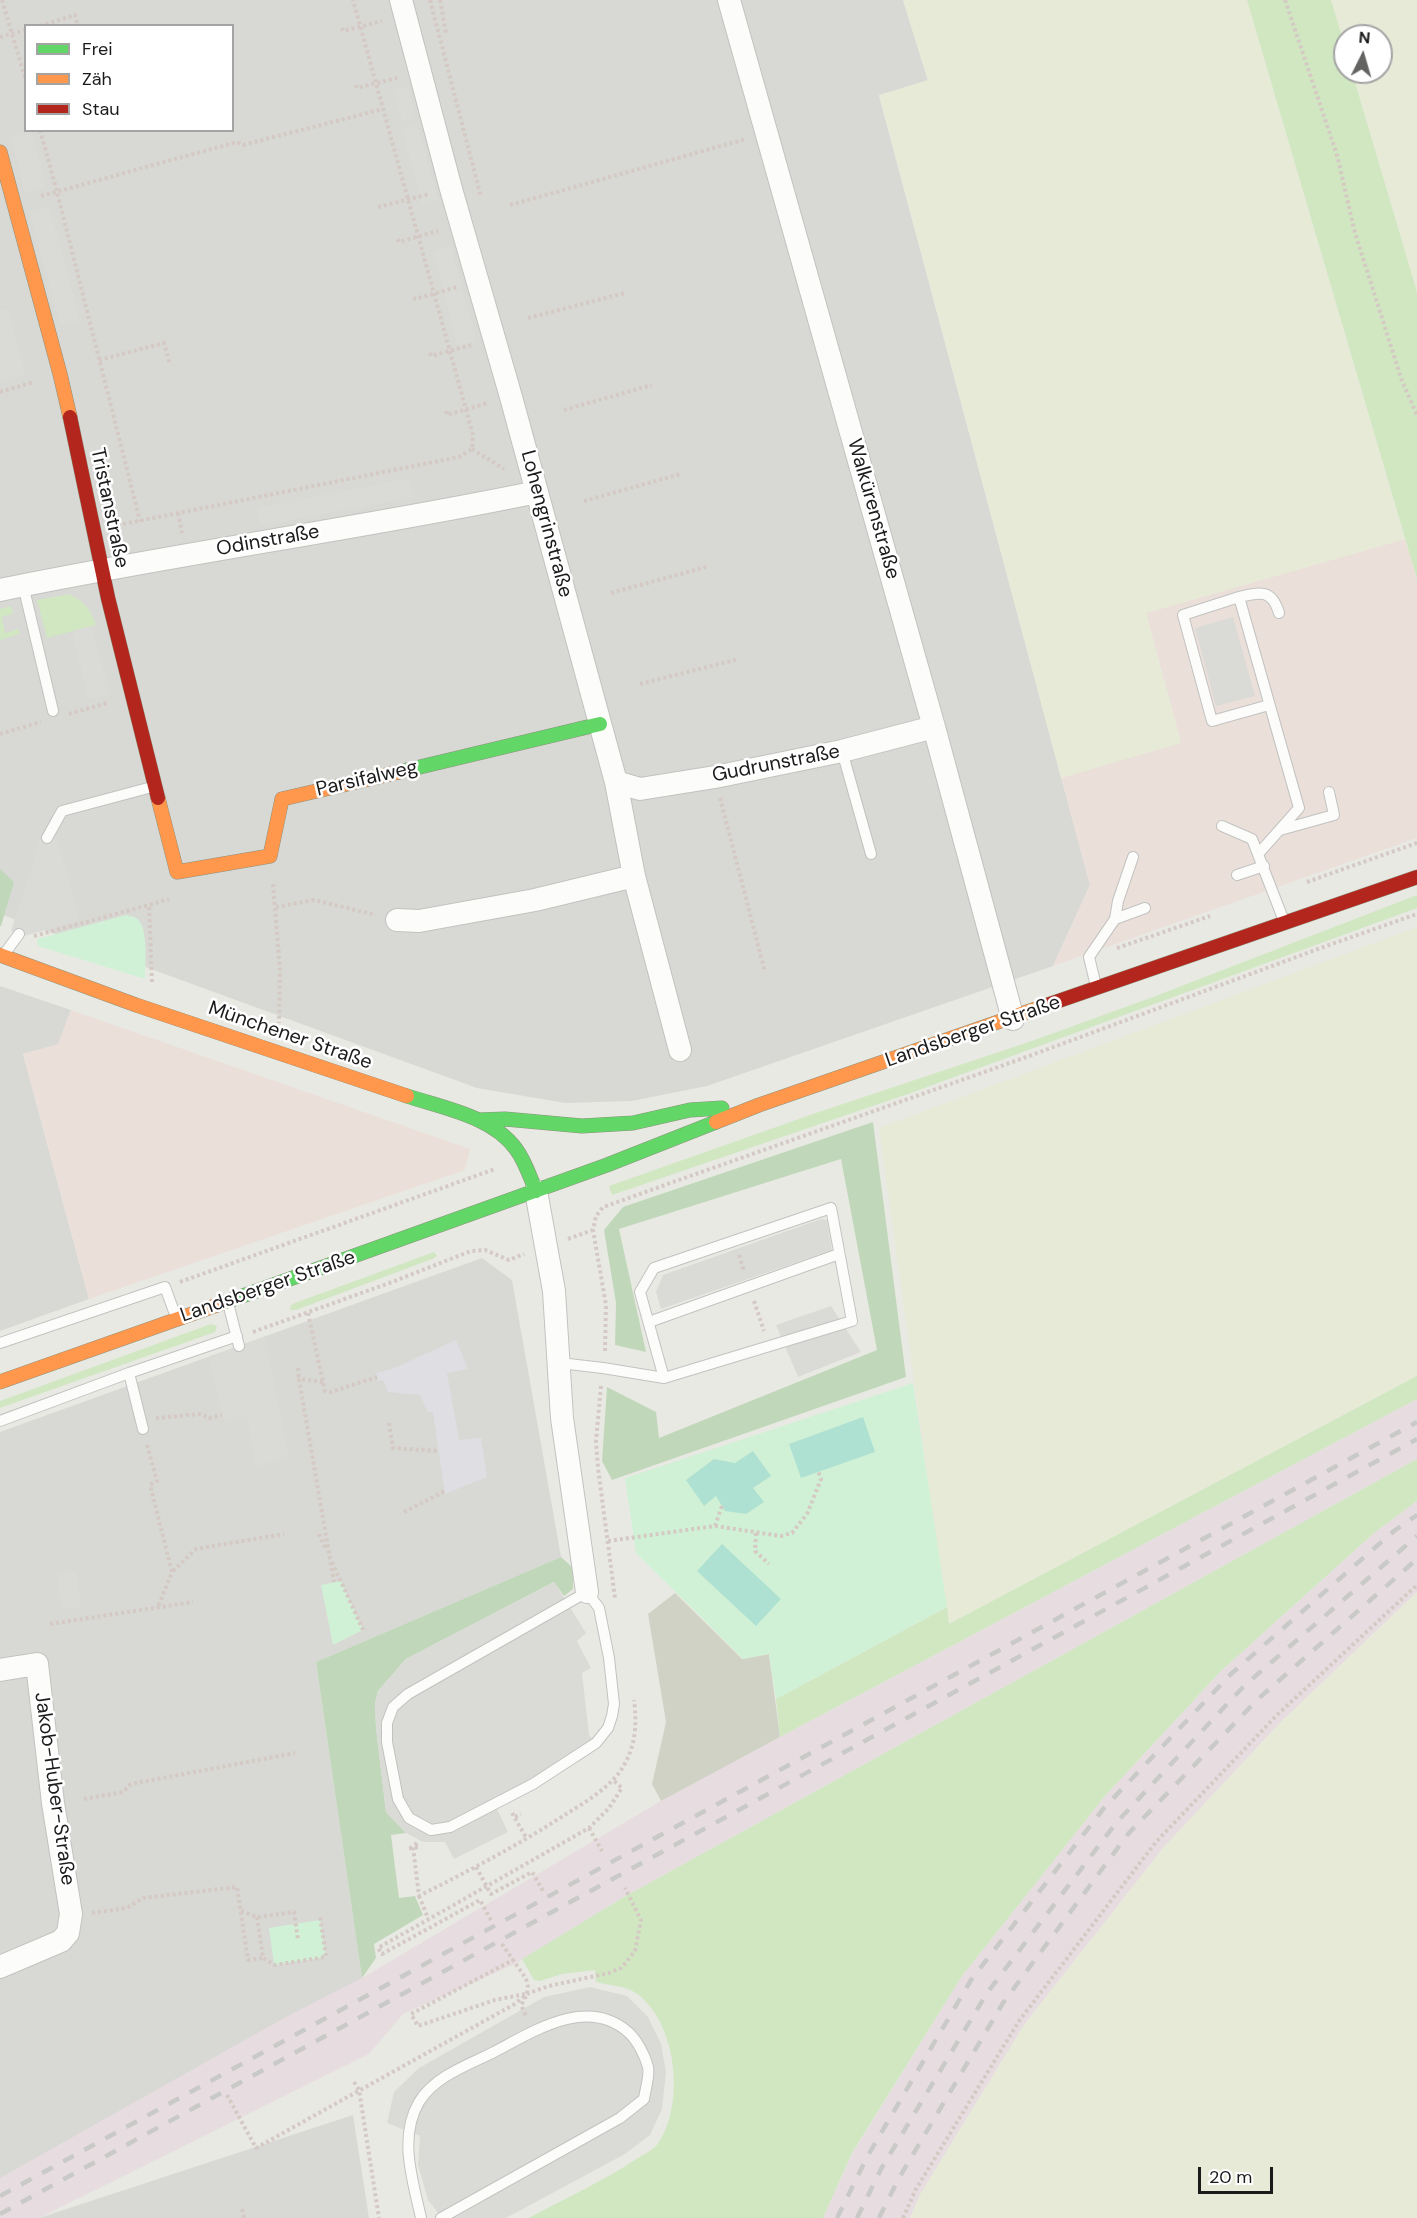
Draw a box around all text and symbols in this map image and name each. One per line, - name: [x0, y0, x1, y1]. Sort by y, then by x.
- legend: [24, 24, 234, 132]
- north arrow: [1333, 24, 1393, 84]
- text: N: [1358, 27, 1371, 49]
- text: Frei: [82, 37, 113, 61]
- text: Zäh: [82, 67, 112, 91]
- text: Stau: [82, 97, 120, 121]
- street label: Walkürenstraße: [841, 436, 905, 582]
- street label: Tristanstraße: [85, 446, 133, 570]
- street label: Lohengrinstraße: [515, 448, 577, 600]
- street label: Odinstraße: [215, 520, 321, 562]
- street label: Gudrunstraße: [710, 740, 842, 788]
- street label: Parsifalweg: [314, 756, 420, 802]
- street label: Landsberger Straße: [882, 991, 1064, 1073]
- street label: Münchener Straße: [205, 997, 375, 1075]
- street label: Landsberger Straße: [177, 1246, 359, 1328]
- street label: Jakob-Huber-Straße: [29, 1691, 79, 1887]
- scale bar: [1201, 2155, 1276, 2193]
- text: 20 m: [1209, 2165, 1252, 2189]

